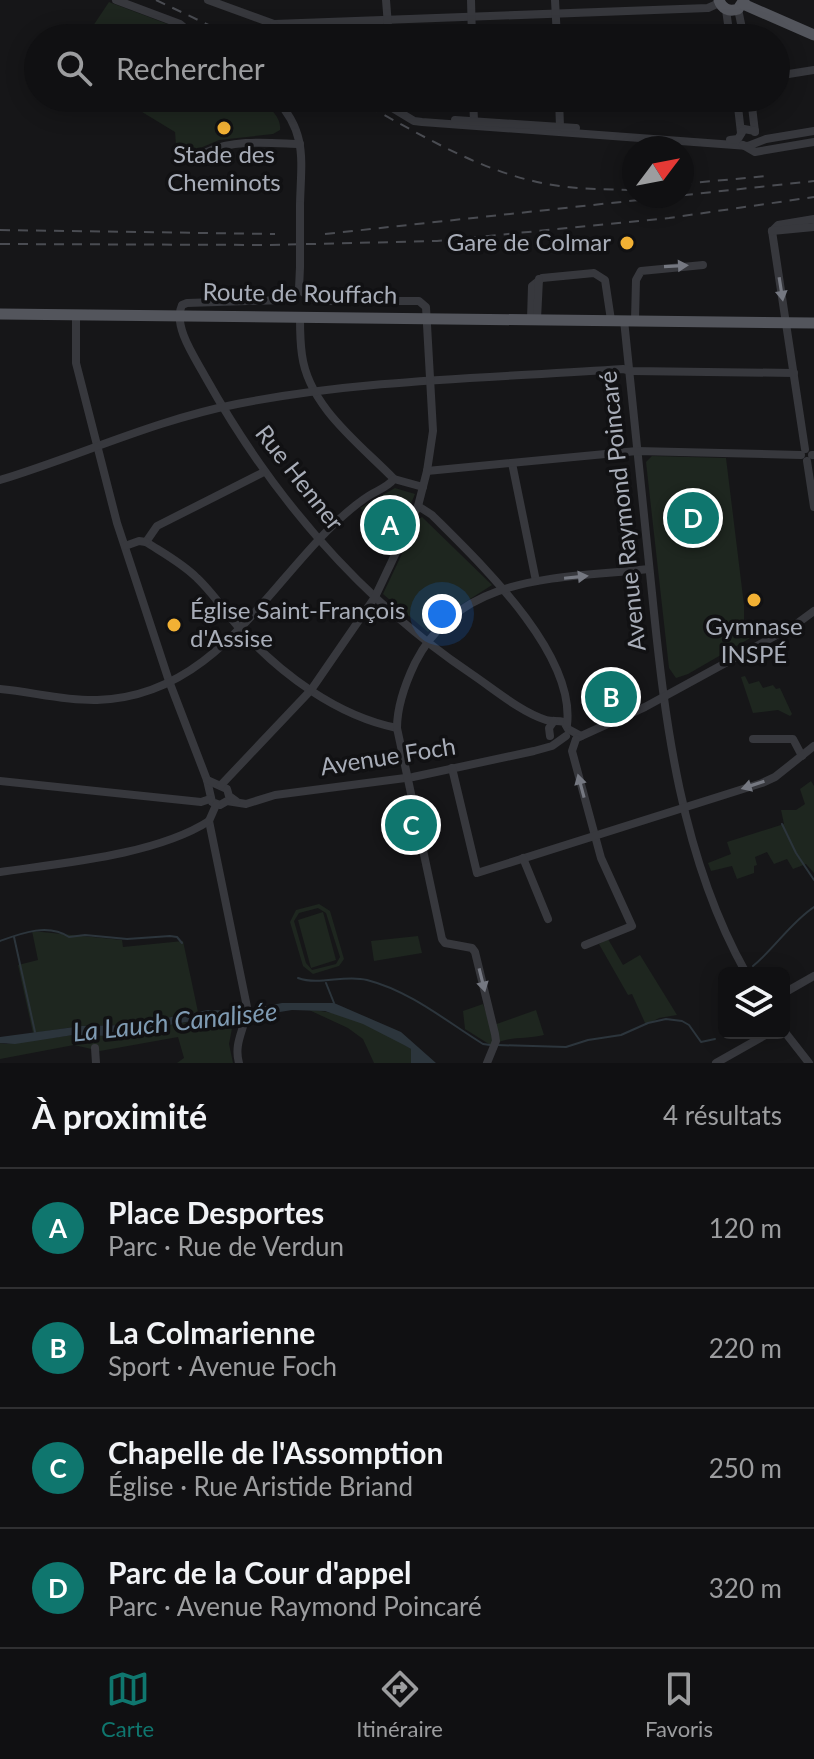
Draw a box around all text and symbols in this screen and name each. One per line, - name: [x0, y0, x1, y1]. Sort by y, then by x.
- search box: [24, 24, 790, 112]
- icon: search: [52, 46, 96, 90]
- text: Rechercher: [116, 50, 265, 86]
- marker: Stade des Cheminots: [215, 119, 233, 137]
- north arrow: [622, 136, 694, 208]
- place label: Stade des Cheminots: [167, 139, 281, 196]
- place label: Gare de Colmar: [447, 227, 611, 256]
- marker: Gare de Colmar: [618, 234, 636, 252]
- one-way arrow: [664, 259, 689, 272]
- street label: Route de Rouffach: [202, 276, 398, 309]
- one-way arrow: [775, 277, 787, 302]
- street label: Avenue Raymond Poincaré: [592, 370, 651, 653]
- street label: Rue Henner: [250, 419, 350, 536]
- pin: D: [667, 488, 719, 548]
- pin: A: [364, 495, 416, 555]
- one-way arrow: [564, 571, 589, 584]
- marker: Gymnase INSPÉ: [745, 591, 763, 609]
- your location: [422, 594, 462, 634]
- place label: Église Saint-François d'Assise: [190, 595, 405, 652]
- place label: Gymnase INSPÉ: [705, 611, 803, 668]
- marker: Église Saint-François d'Assise: [165, 616, 183, 634]
- pin: B: [585, 667, 637, 727]
- street label: Avenue Foch: [318, 731, 457, 781]
- one-way arrow: [575, 774, 587, 799]
- one-way arrow: [741, 780, 765, 792]
- pin: C: [385, 795, 437, 855]
- map controls: [718, 967, 790, 1039]
- button: layers: [718, 967, 790, 1039]
- one-way arrow: [476, 968, 488, 993]
- water label: La Lauch Canalisée: [71, 994, 279, 1048]
- text: À proximité: [32, 1095, 207, 1136]
- text: 4 résultats: [663, 1099, 782, 1131]
- text: Place Desportes: [108, 1194, 324, 1230]
- text: A: [49, 1212, 67, 1244]
- text: 120 m: [709, 1212, 782, 1244]
- text: Parc · Rue de Verdun: [108, 1230, 344, 1262]
- text: La Colmarienne: [108, 1314, 315, 1350]
- text: B: [49, 1332, 67, 1364]
- text: 220 m: [709, 1332, 782, 1364]
- text: Sport · Avenue Foch: [108, 1350, 337, 1382]
- text: Chapelle de l'Assomption: [108, 1434, 444, 1470]
- text: C: [49, 1452, 67, 1484]
- text: 250 m: [709, 1452, 782, 1484]
- text: Église · Rue Aristide Briand: [108, 1470, 413, 1502]
- text: Parc de la Cour d'appel: [108, 1554, 411, 1590]
- text: D: [48, 1572, 68, 1604]
- text: 320 m: [709, 1572, 782, 1604]
- text: Parc · Avenue Raymond Poincaré: [108, 1590, 482, 1622]
- tab: Carte: [101, 1667, 154, 1742]
- tab: Itinéraire: [356, 1667, 443, 1742]
- tab: Favoris: [645, 1667, 713, 1742]

